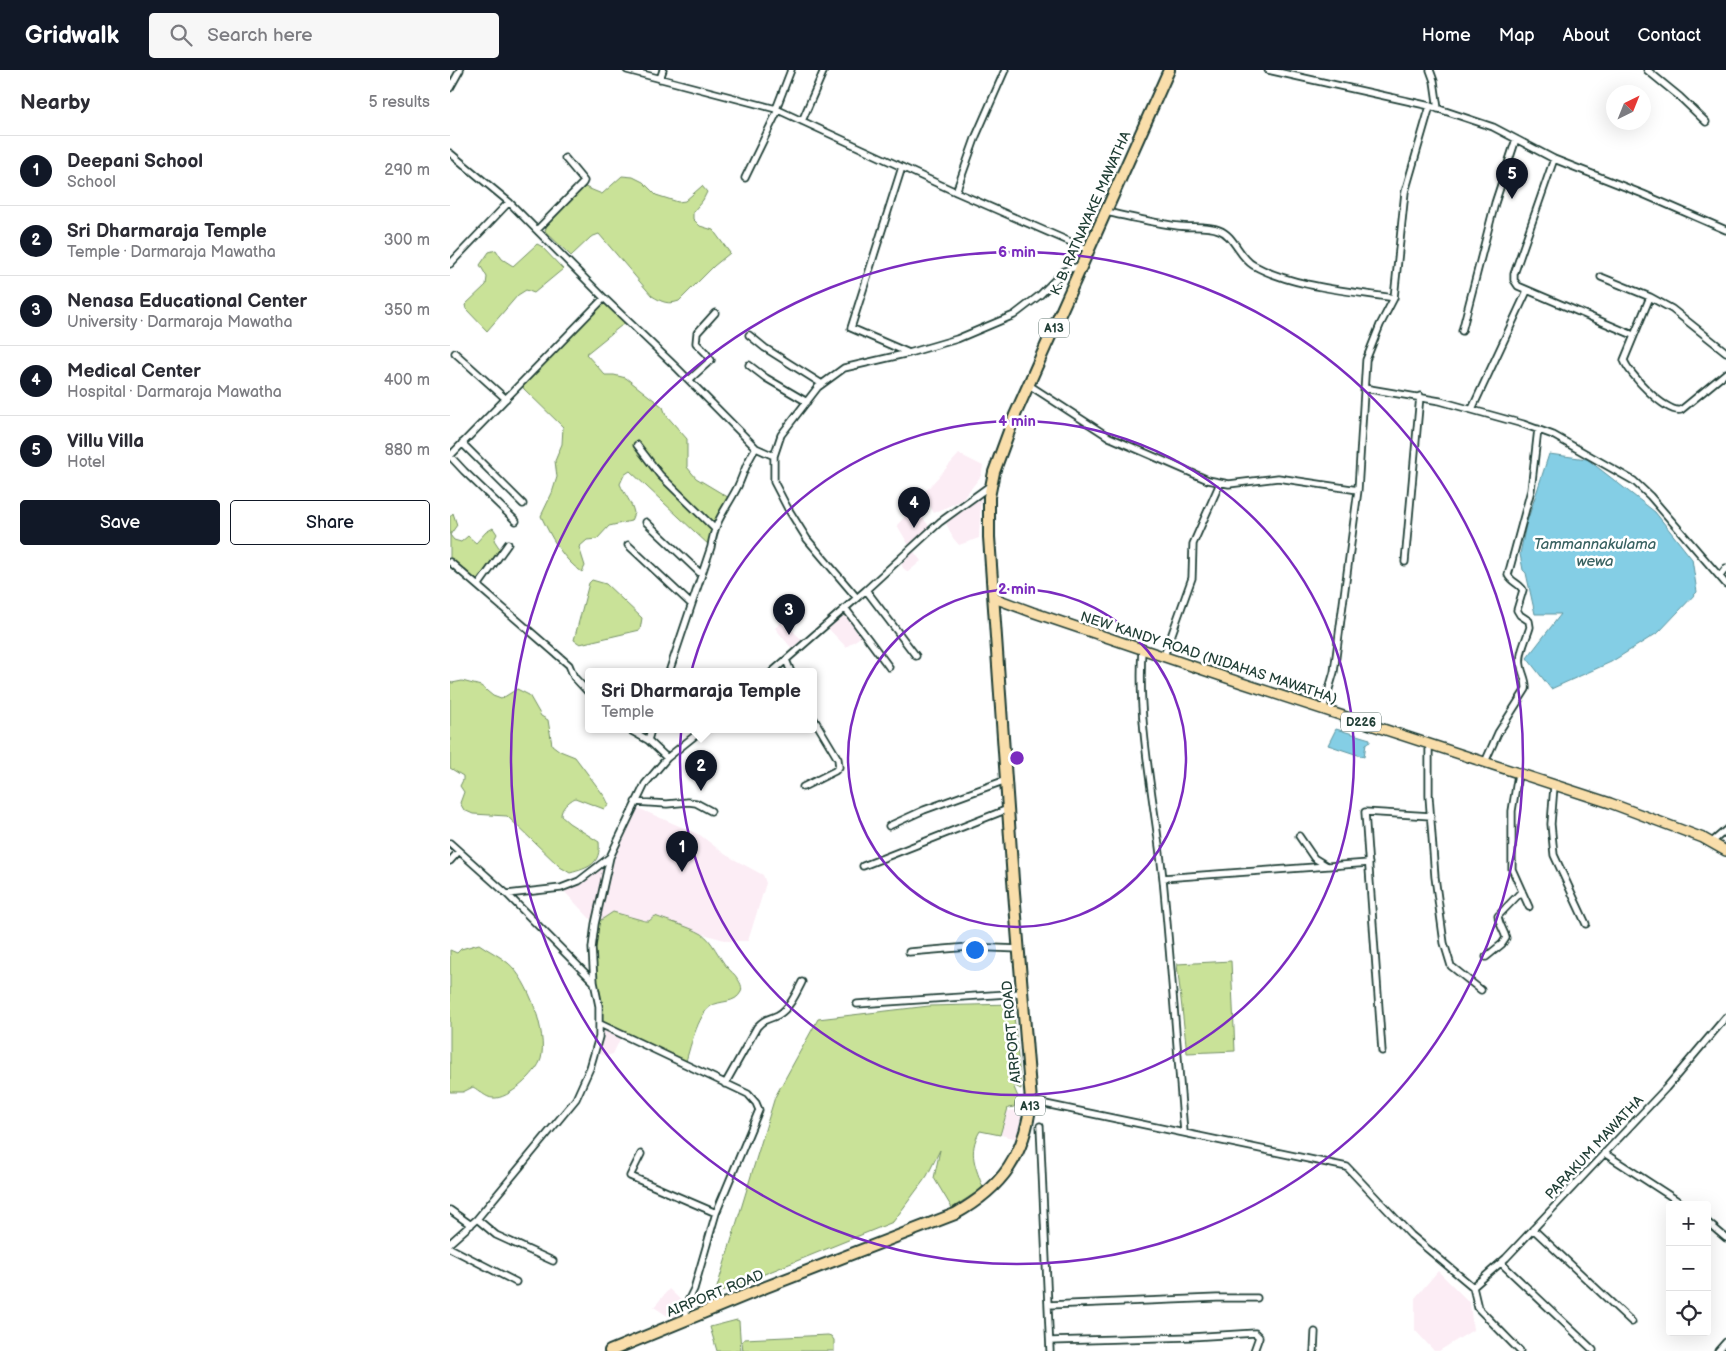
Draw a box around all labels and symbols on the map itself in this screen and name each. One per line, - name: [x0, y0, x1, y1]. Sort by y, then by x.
- north arrow: [1606, 85, 1651, 130]
- street label: K. B. RATNAYAKE MAWATHA: [1047, 128, 1135, 298]
- pin: 5: [1496, 158, 1528, 199]
- text: 6 min: [998, 243, 1036, 262]
- road number: A13: [1039, 318, 1069, 338]
- text: 4 min: [998, 412, 1036, 431]
- pin: 4: [898, 487, 930, 528]
- water label: Tammannakulama wewa: [1534, 535, 1656, 571]
- text: 2 min: [998, 580, 1036, 599]
- pin: 3: [773, 594, 805, 635]
- street label: NEW KANDY ROAD (NIDAHAS MAWATHA): [1078, 608, 1339, 707]
- road number: D226: [1341, 712, 1381, 732]
- centre of rings: [1008, 749, 1026, 767]
- pin: 2: [685, 750, 717, 791]
- pin: 1: [666, 831, 698, 872]
- your location: [962, 937, 988, 963]
- street label: AIRPORT ROAD: [999, 980, 1024, 1084]
- street label: PARAKUM MAWATHA: [1542, 1092, 1647, 1203]
- road number: A13: [1015, 1096, 1045, 1116]
- street label: AIRPORT ROAD: [664, 1266, 766, 1321]

